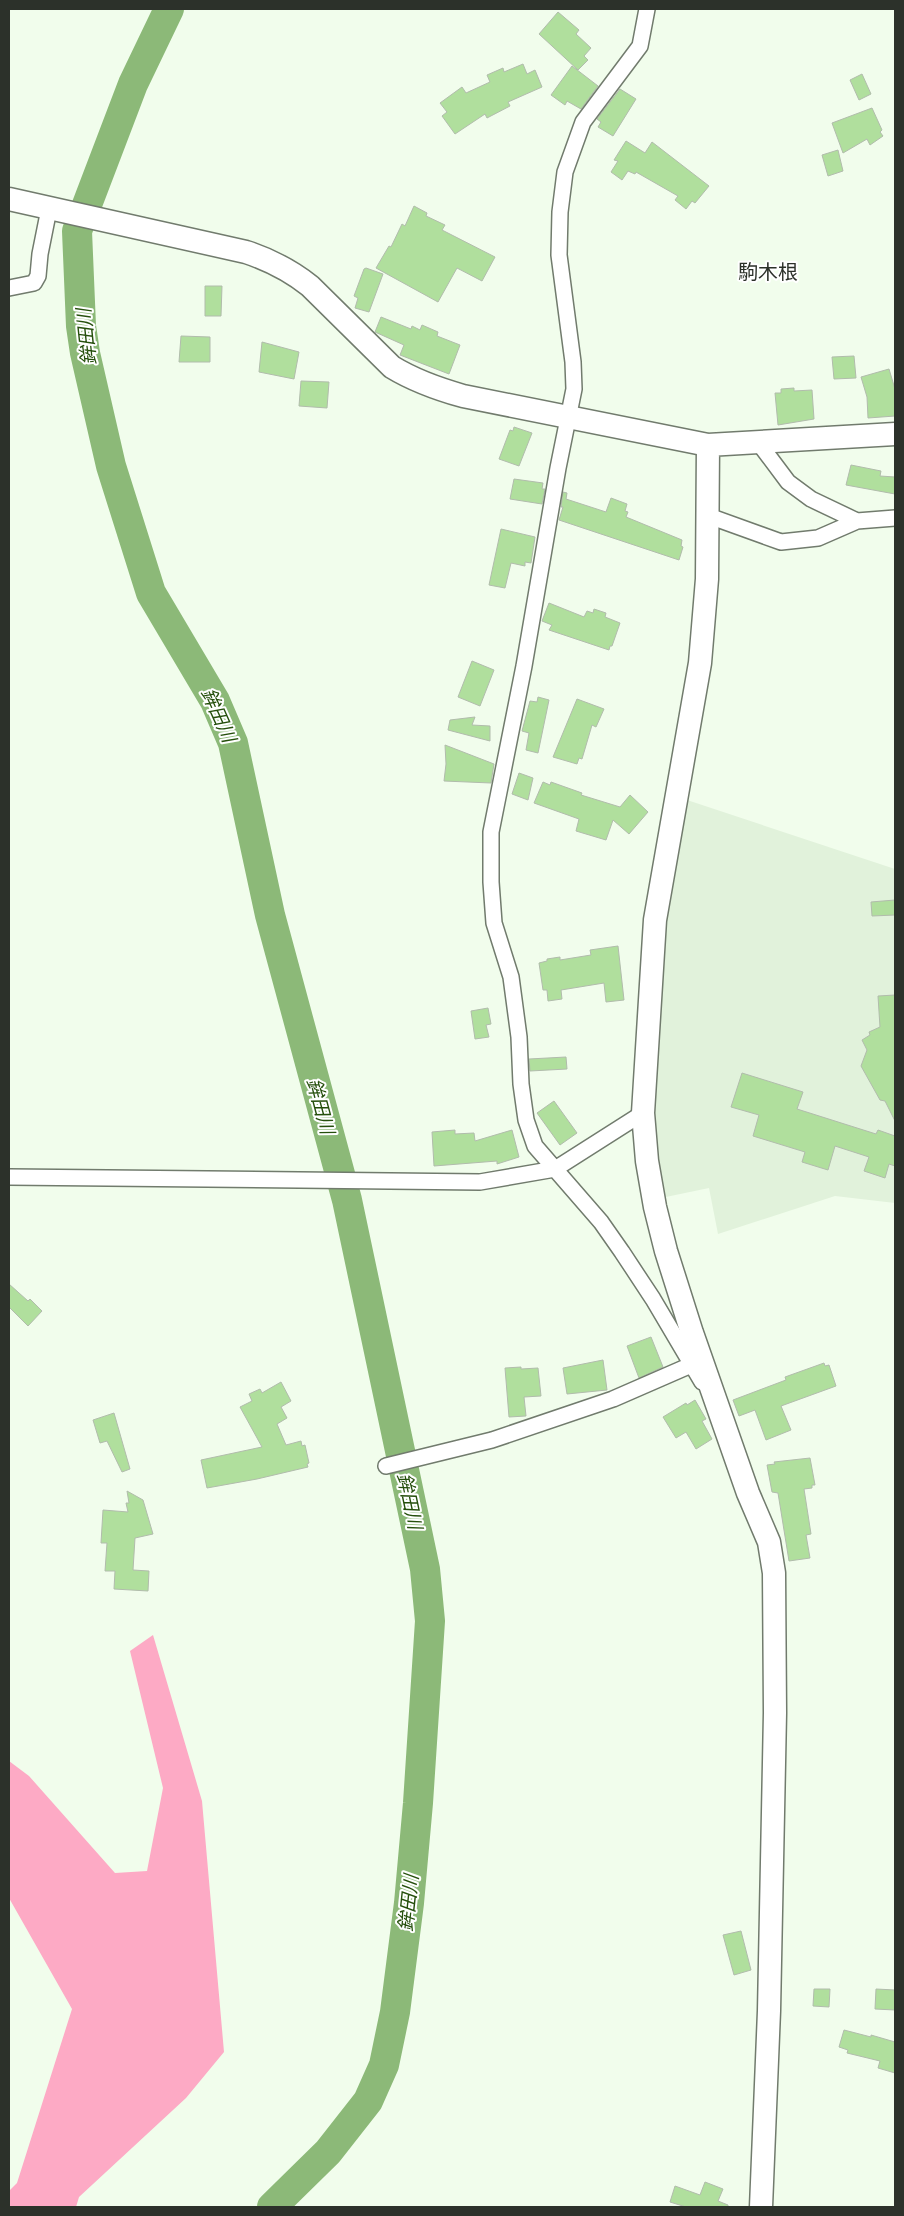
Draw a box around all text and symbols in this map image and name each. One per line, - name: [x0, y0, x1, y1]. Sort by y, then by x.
- district label: 駒木根: [738, 259, 798, 285]
- water label: 鉾田川: [71, 305, 101, 367]
- water label: 鉾田川: [196, 684, 242, 748]
- water label: 鉾田川: [302, 1075, 340, 1139]
- water label: 鉾田川: [392, 1471, 428, 1533]
- water label: 鉾田川: [393, 1871, 423, 1933]

